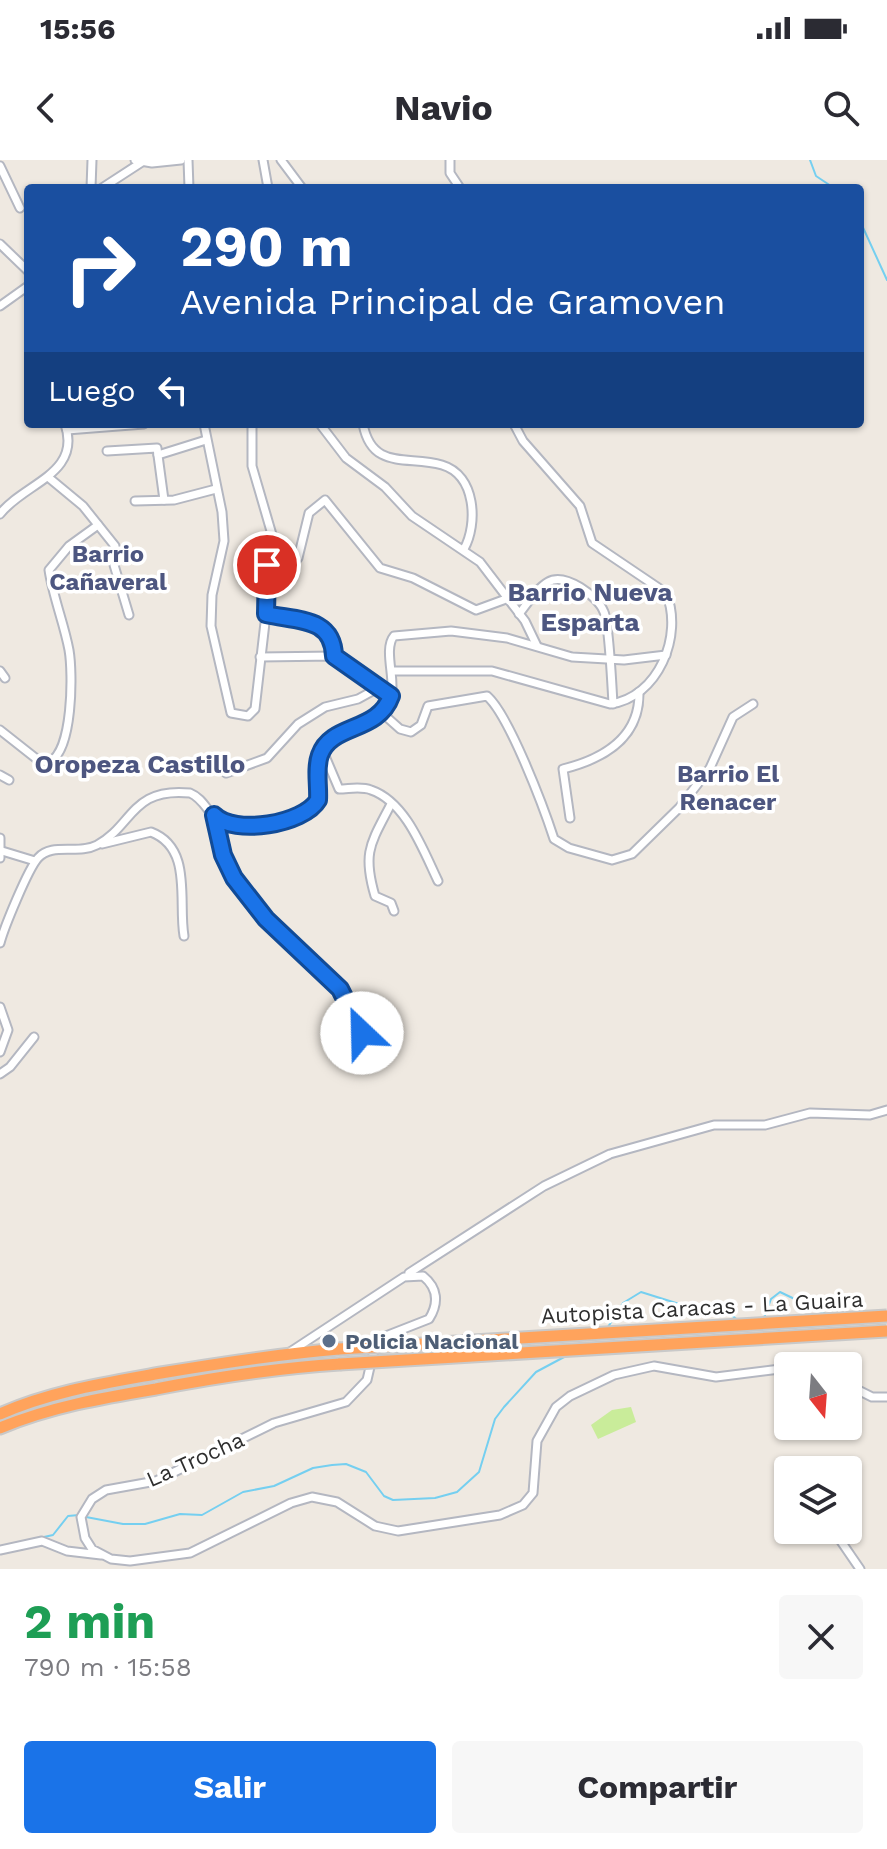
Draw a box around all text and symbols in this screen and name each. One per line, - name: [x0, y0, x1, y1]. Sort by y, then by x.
- text: 15:56: [40, 11, 115, 46]
- icon: back: [24, 86, 68, 130]
- icon: search: [819, 86, 863, 130]
- text: Navio: [394, 87, 493, 129]
- text: 290 m: [180, 214, 353, 280]
- icon: right: [48, 216, 152, 320]
- text: Avenida Principal de Gramoven: [180, 281, 725, 323]
- icon: left: [151, 368, 195, 412]
- text: Luego: [48, 373, 135, 408]
- pin: [233, 531, 301, 599]
- district label: Barrio Cañaveral: [49, 540, 167, 596]
- icon: arrive: [245, 543, 289, 587]
- district label: Barrio Nueva Esparta: [507, 577, 673, 637]
- district label: Oropeza Castillo: [35, 749, 245, 779]
- district label: Barrio El Renacer: [677, 760, 779, 816]
- position arrow: [320, 991, 404, 1075]
- street label: Autopista Caracas - La Guaira: [540, 1287, 864, 1328]
- place label: Policia Nacional: [345, 1329, 519, 1354]
- marker: Policia Nacional: [320, 1332, 338, 1350]
- north arrow: [774, 1352, 862, 1440]
- map controls: [774, 1352, 862, 1544]
- street label: La Trocha: [143, 1427, 248, 1492]
- button: layers: [774, 1456, 862, 1544]
- text: 2 min: [24, 1593, 155, 1650]
- button: close: [779, 1595, 863, 1679]
- text: 790 m · 15:58: [24, 1652, 192, 1682]
- button: Salir: [24, 1741, 436, 1833]
- button: Compartir: [452, 1741, 863, 1833]

